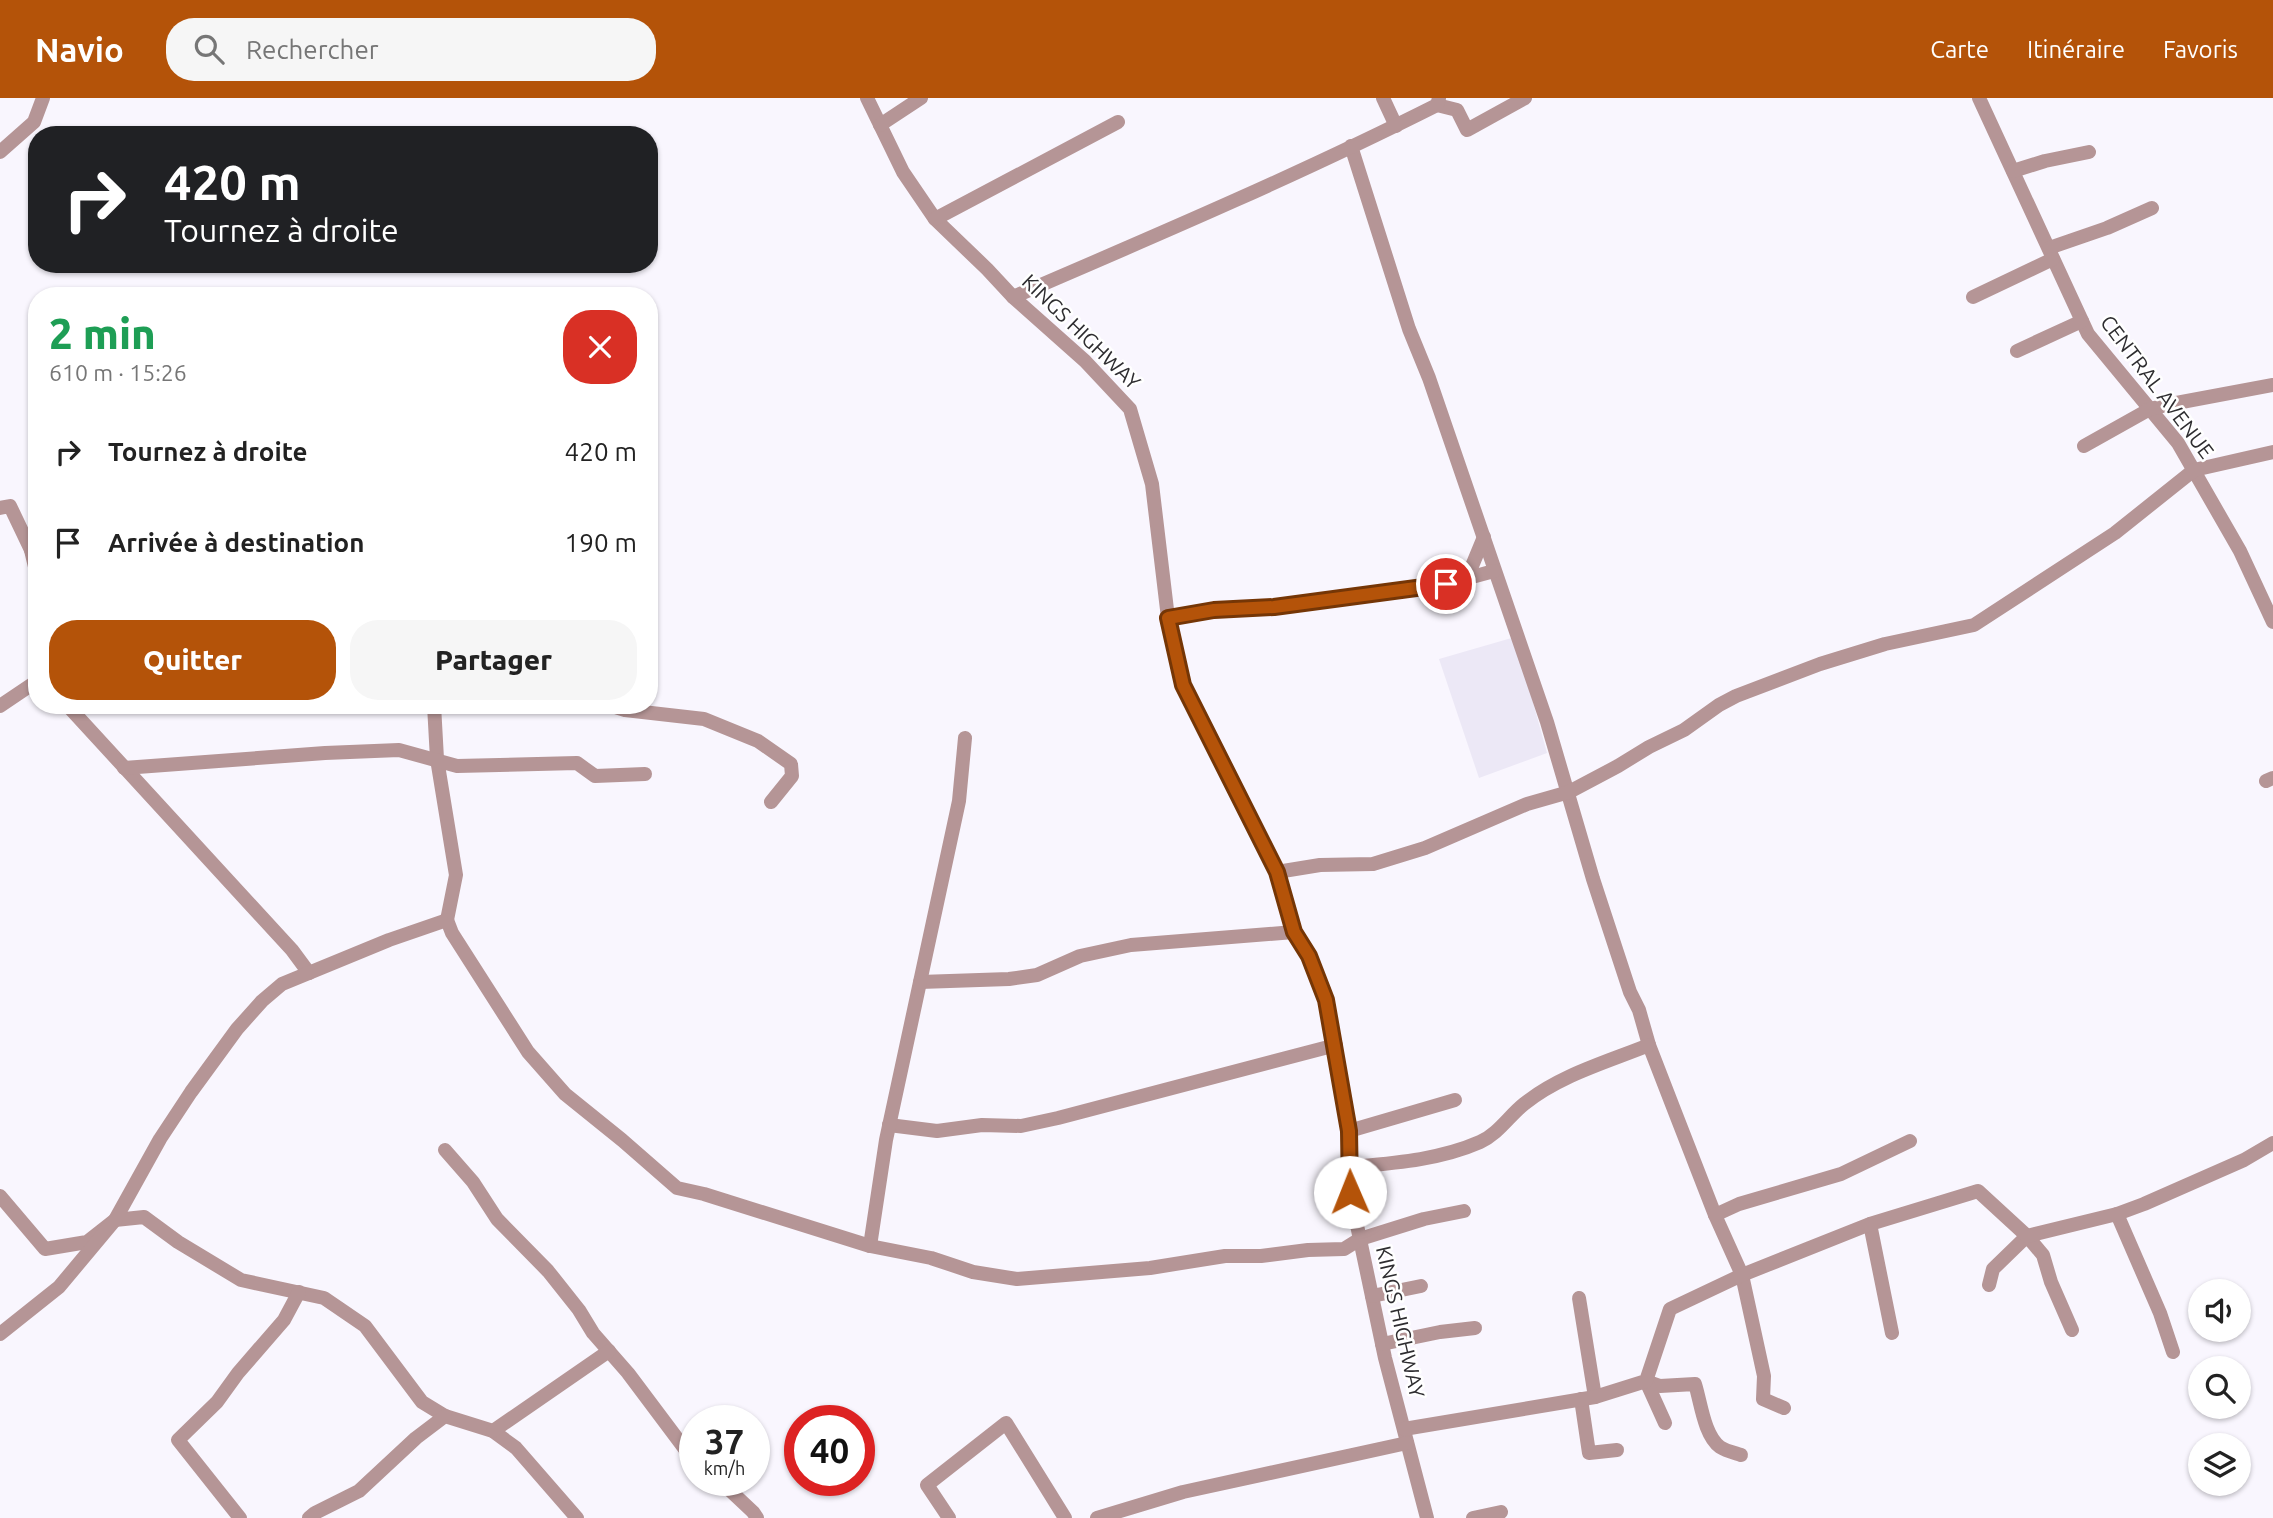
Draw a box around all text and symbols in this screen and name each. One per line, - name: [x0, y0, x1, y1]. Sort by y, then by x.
- search box: [166, 18, 656, 81]
- icon: search: [190, 30, 228, 68]
- text: Navio: [35, 31, 124, 68]
- text: Rechercher: [246, 35, 379, 64]
- text: Carte: [1930, 36, 1989, 63]
- text: Itinéraire: [2027, 36, 2125, 63]
- text: Favoris: [2163, 36, 2238, 63]
- icon: right: [49, 154, 140, 245]
- text: 420 m: [164, 154, 301, 209]
- text: Tournez à droite: [164, 212, 399, 248]
- street label: KINGS HIGHWAY: [1018, 269, 1146, 394]
- text: 2 min: [49, 310, 156, 357]
- button: close: [563, 310, 637, 384]
- street label: CENTRAL AVENUE: [2096, 310, 2219, 463]
- text: 610 m · 15:26: [49, 360, 187, 385]
- icon: right: [49, 433, 87, 471]
- text: Tournez à droite: [108, 437, 307, 466]
- text: 420 m: [565, 437, 637, 466]
- icon: arrive: [49, 524, 87, 562]
- text: Arrivée à destination: [108, 528, 364, 557]
- text: 190 m: [565, 528, 637, 557]
- pin: [1416, 554, 1476, 614]
- icon: arrive: [1427, 565, 1465, 603]
- button: Quitter: [49, 620, 336, 700]
- button: Partager: [350, 620, 637, 700]
- position arrow: [1313, 1155, 1387, 1229]
- street label: KINGS HIGHWAY: [1372, 1244, 1430, 1400]
- map controls: [2188, 1279, 2251, 1496]
- button: sound: [2188, 1279, 2251, 1342]
- button: search: [2188, 1356, 2251, 1419]
- speed limit sign: 40: [784, 1405, 875, 1496]
- text: 37: [705, 1421, 744, 1461]
- button: layers: [2188, 1433, 2251, 1496]
- text: km/h: [704, 1458, 745, 1478]

